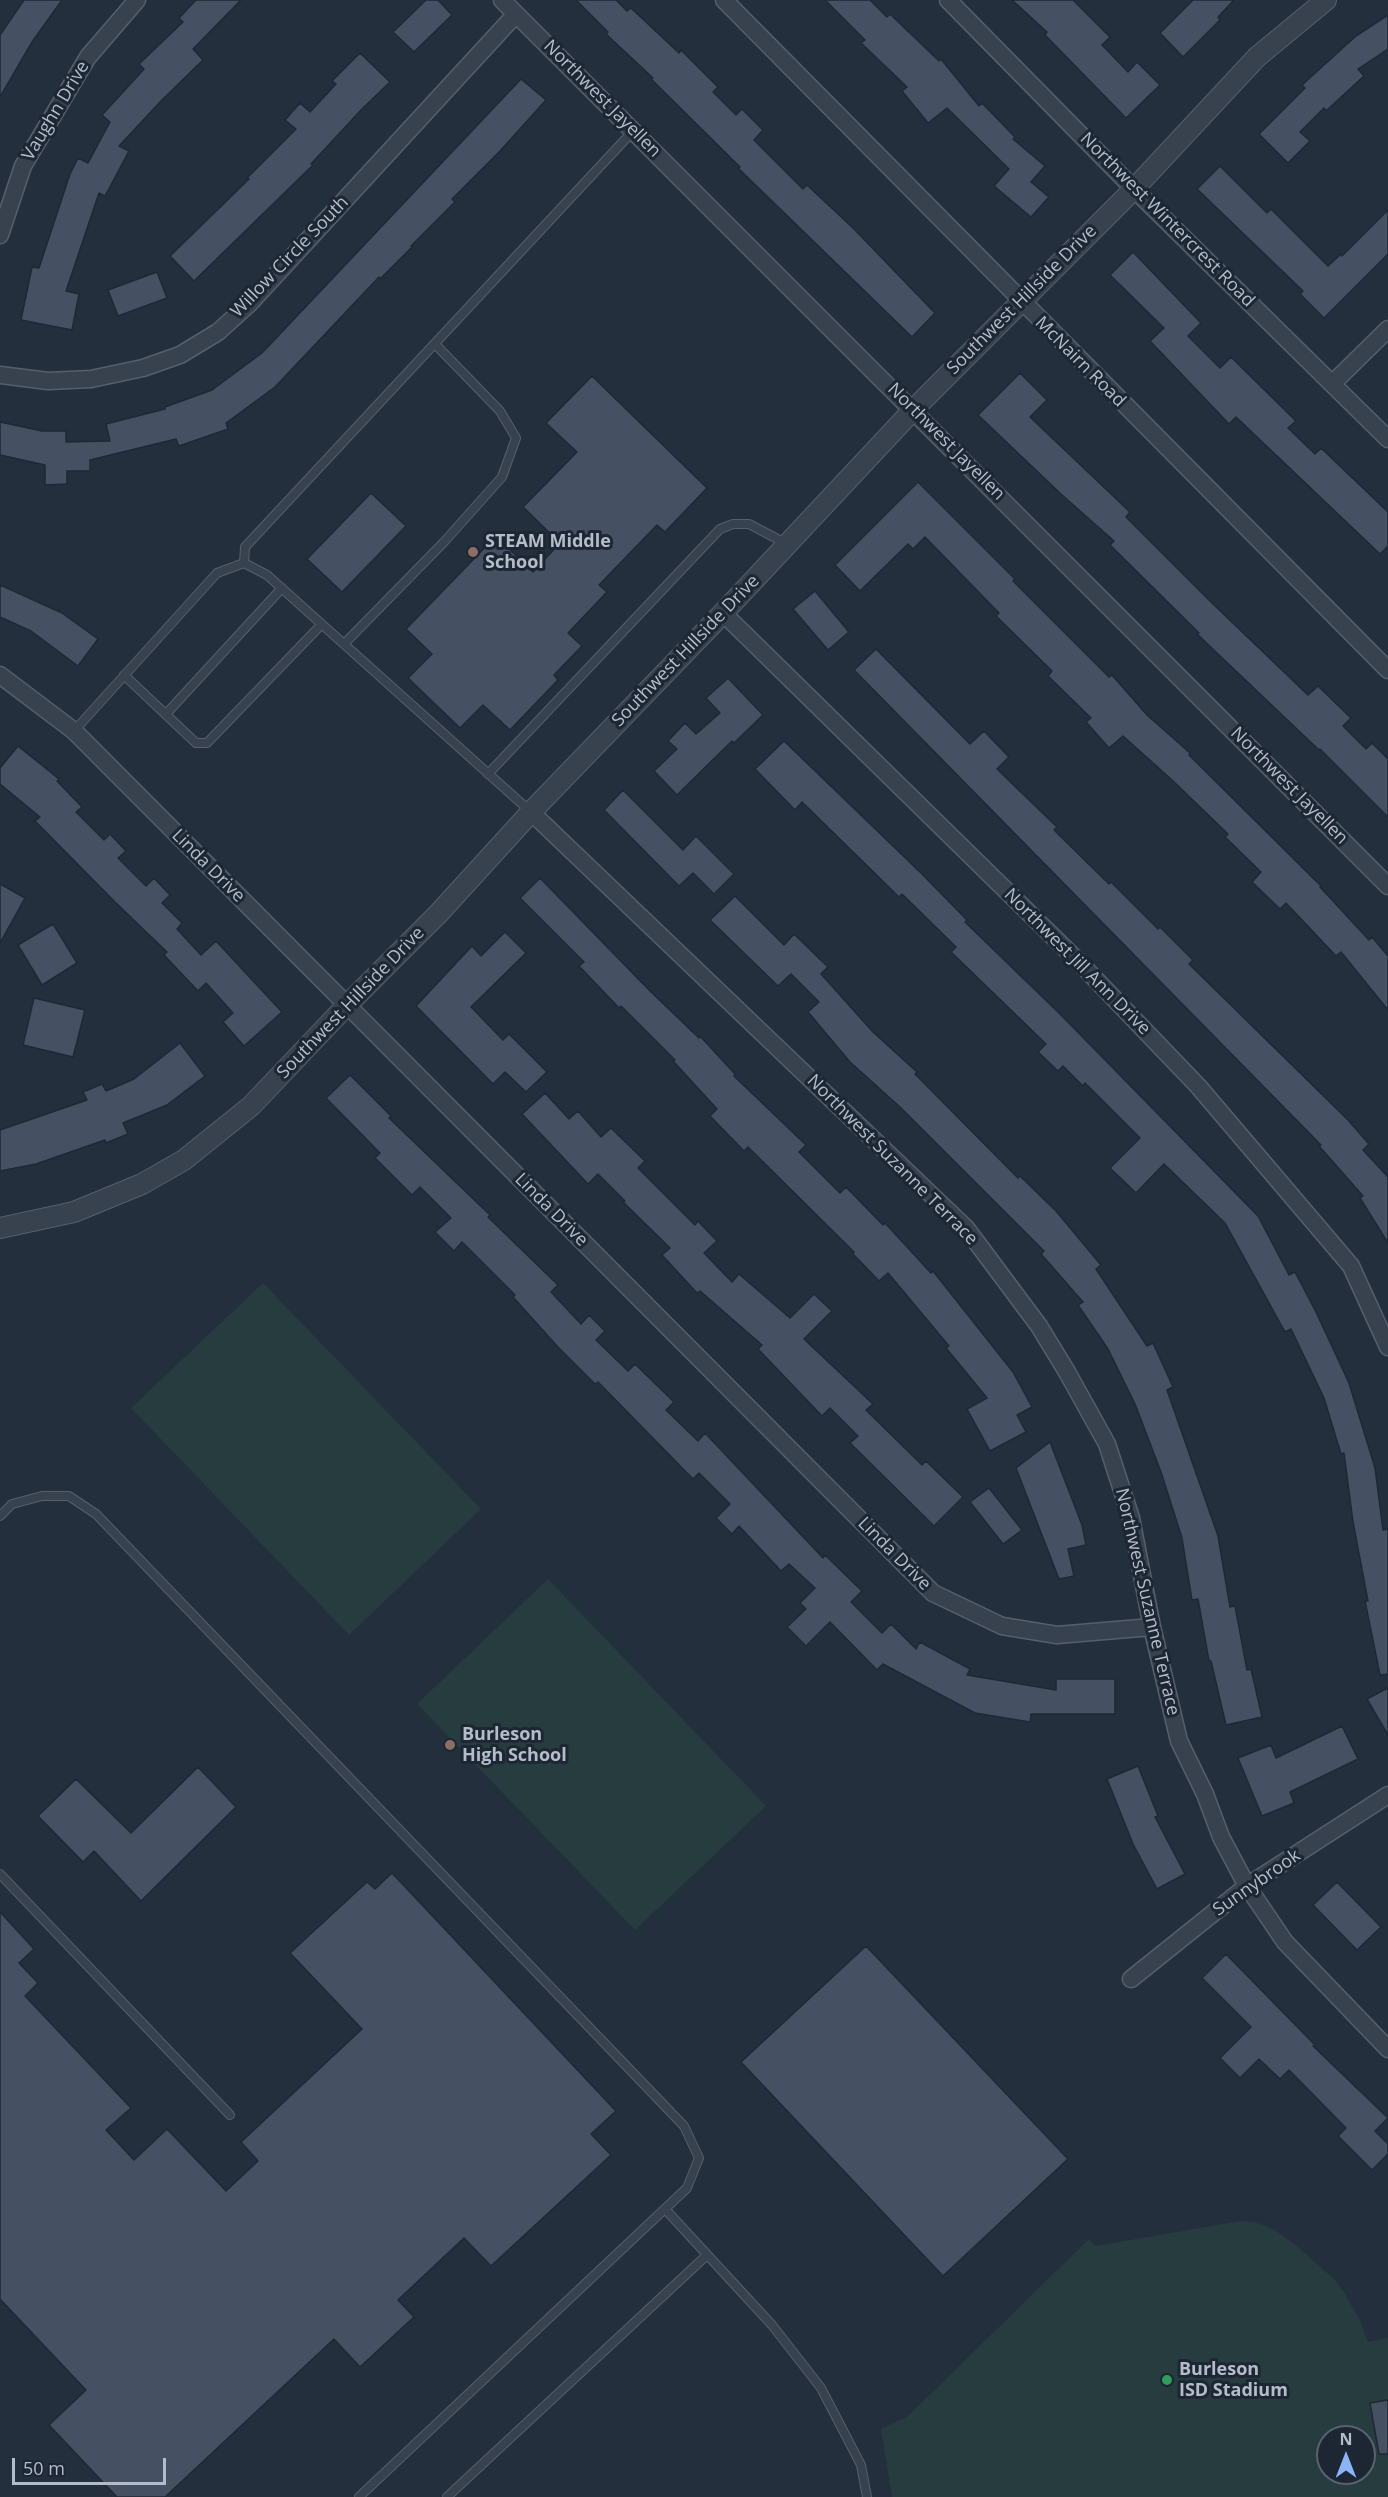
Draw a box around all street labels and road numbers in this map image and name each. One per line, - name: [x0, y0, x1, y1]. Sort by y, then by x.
- street label: Northwest Jayellen: [539, 36, 665, 162]
- street label: Vaughn Drive: [18, 57, 94, 165]
- street label: Northwest Wintercrest Road: [1075, 128, 1259, 312]
- street label: Willow Circle South: [227, 192, 353, 322]
- street label: Southwest Hillside Drive: [943, 221, 1101, 379]
- street label: McNairn Road: [1030, 312, 1130, 412]
- street label: Northwest Jayellen: [883, 379, 1009, 505]
- street label: Southwest Hillside Drive: [608, 571, 764, 731]
- street label: Northwest Jayellen: [1226, 723, 1352, 849]
- street label: Linda Drive: [167, 825, 249, 907]
- street label: Northwest Jill Ann Drive: [999, 884, 1155, 1040]
- street label: Southwest Hillside Drive: [273, 923, 429, 1083]
- street label: Northwest Suzanne Terrace: [802, 1070, 982, 1250]
- street label: Linda Drive: [510, 1169, 592, 1251]
- street label: Northwest Suzanne Terrace: [1110, 1486, 1184, 1718]
- street label: Linda Drive: [853, 1513, 935, 1595]
- street label: Sunnybrook: [1209, 1845, 1305, 1921]

